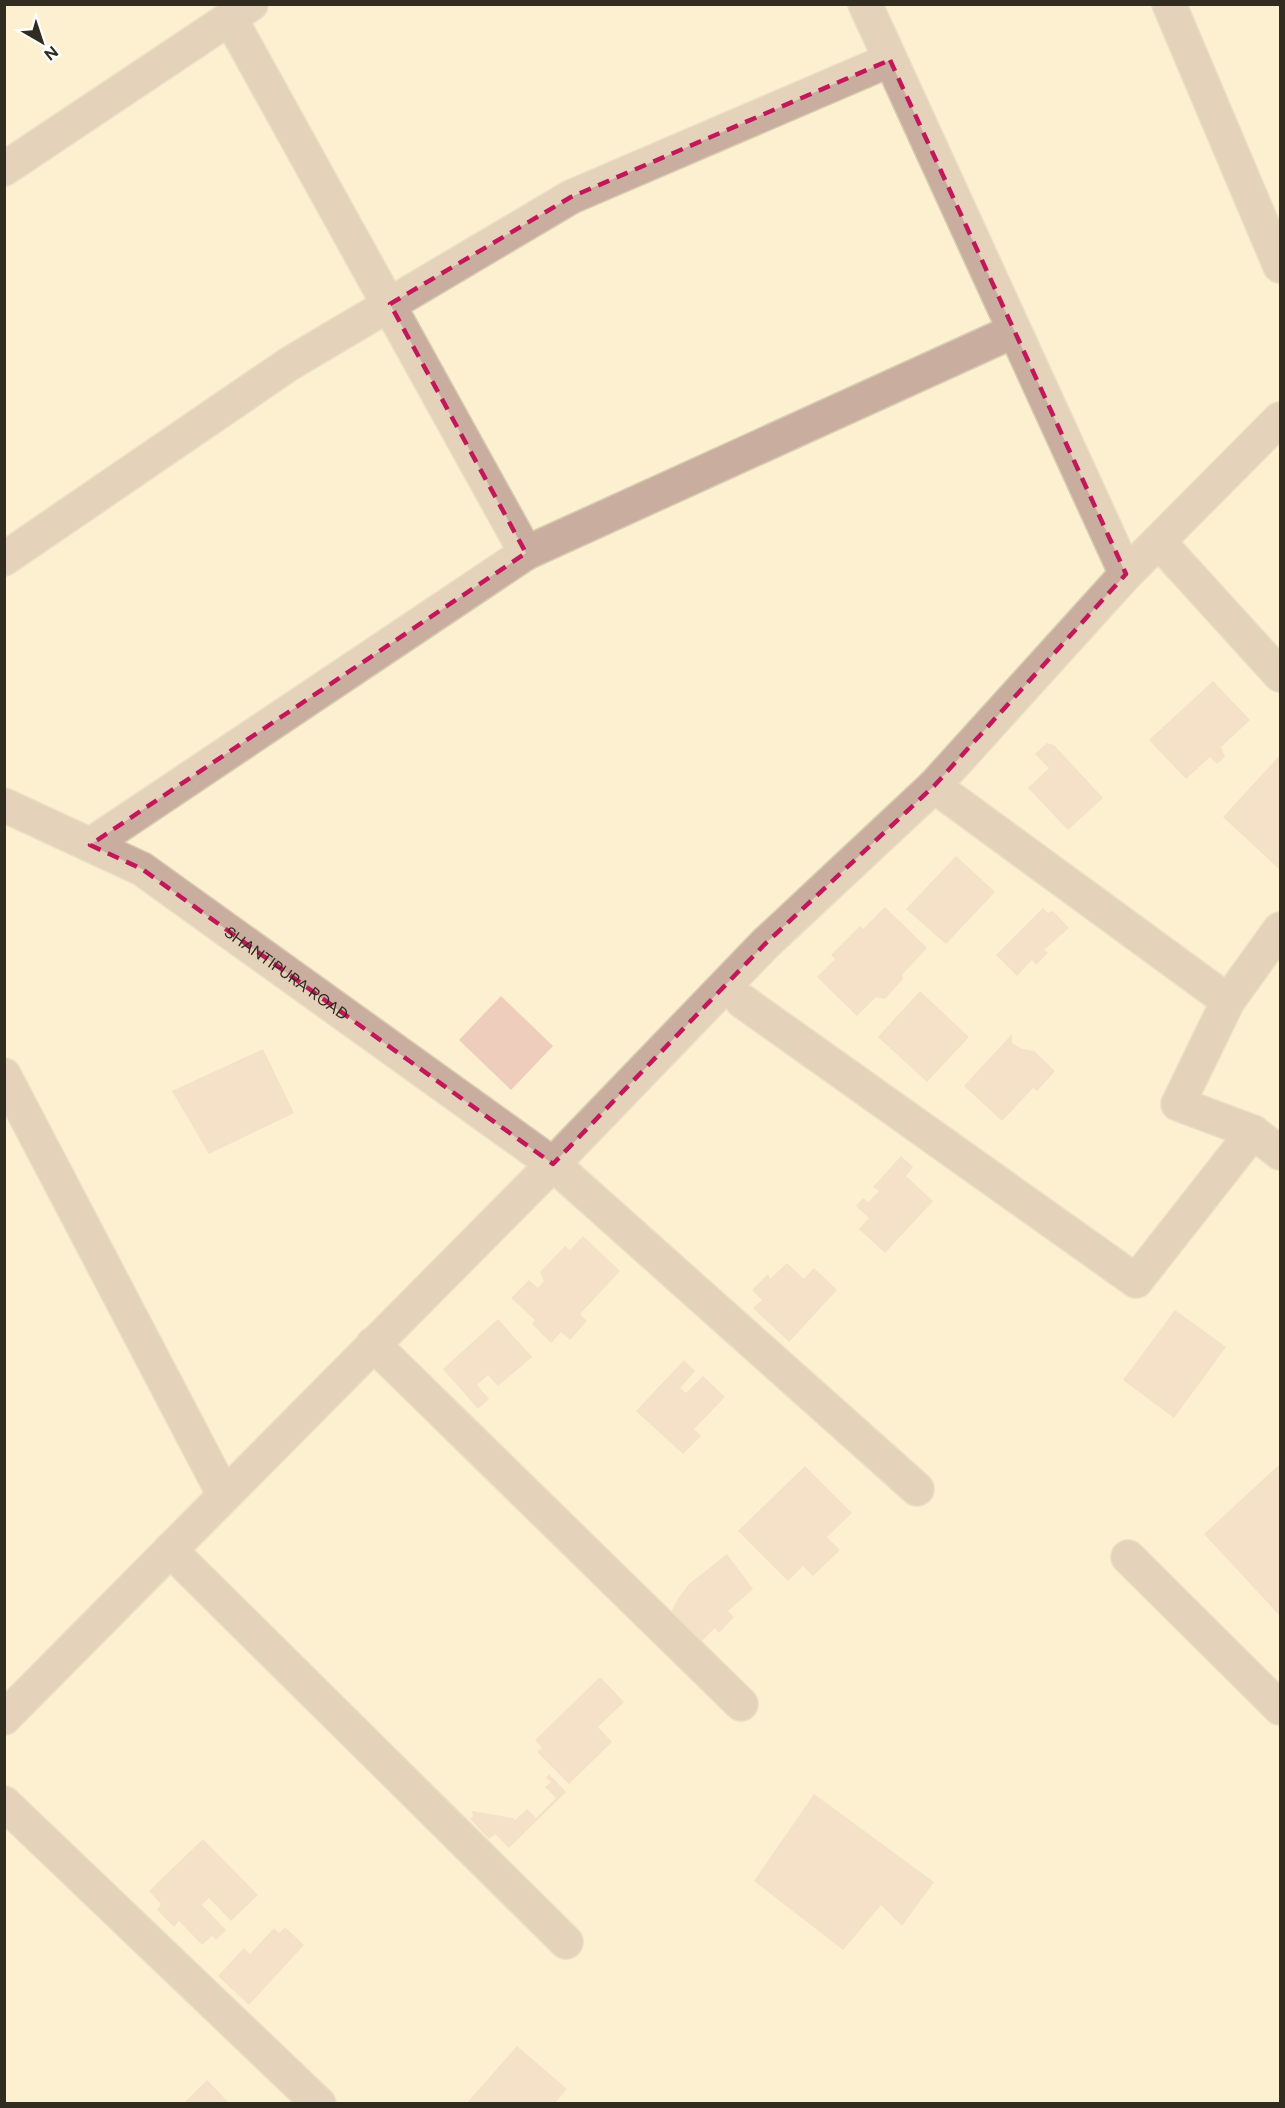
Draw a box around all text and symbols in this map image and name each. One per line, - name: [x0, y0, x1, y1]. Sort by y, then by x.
- north arrow: [12, 12, 72, 72]
- text: N: [40, 42, 62, 65]
- street label: SHANTIPURA ROAD: [221, 922, 352, 1024]

